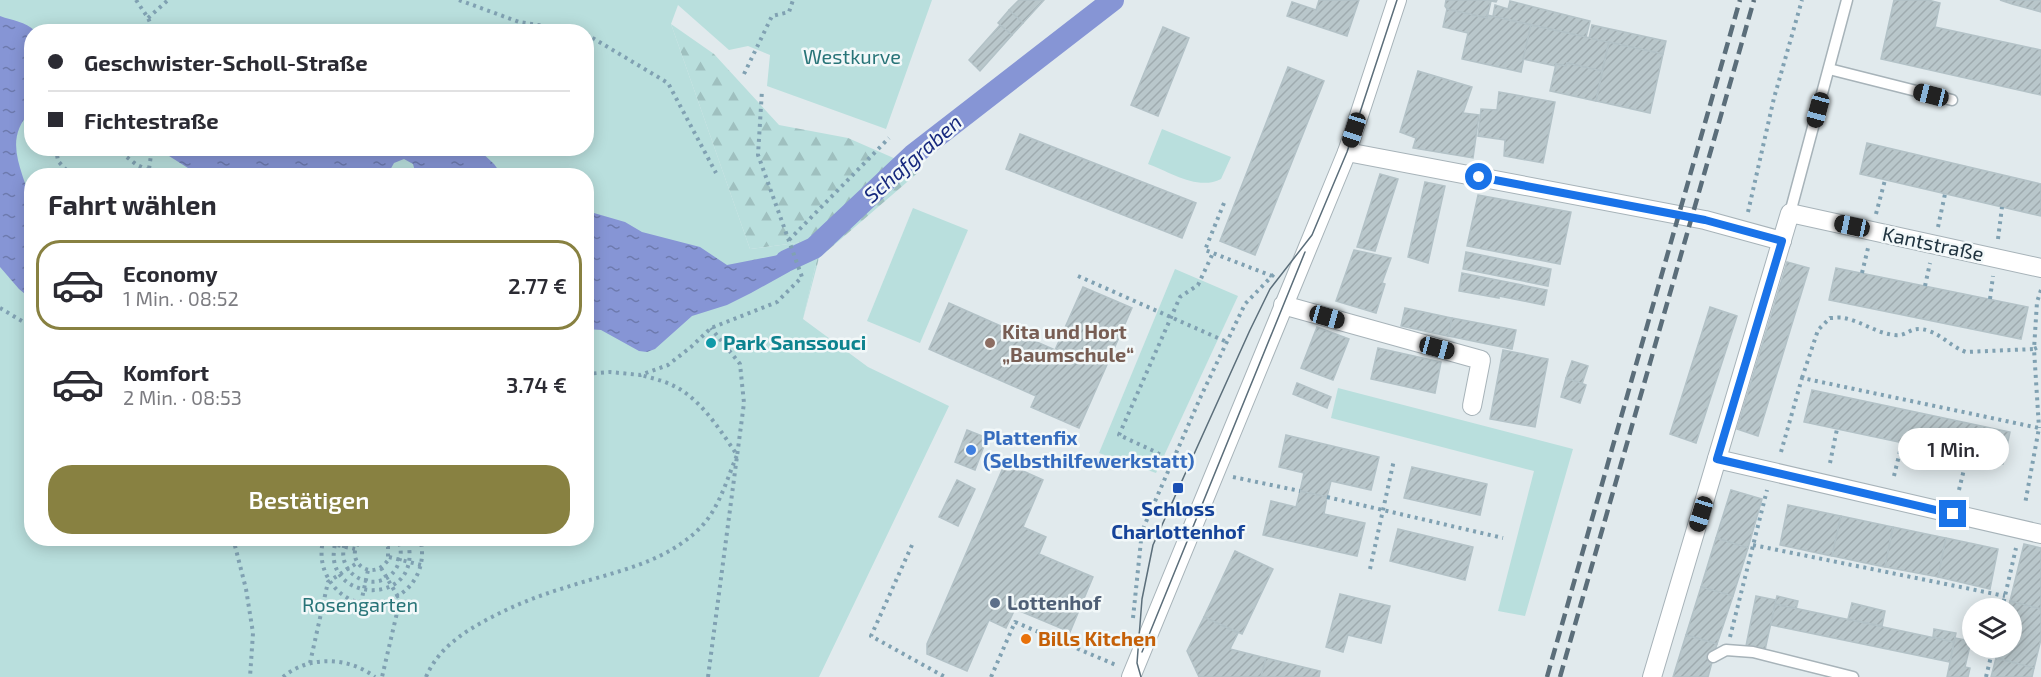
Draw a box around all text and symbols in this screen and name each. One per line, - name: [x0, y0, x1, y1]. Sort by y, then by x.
- park label: Westkurve: [803, 44, 901, 68]
- text: Geschwister-Scholl-Straße: [84, 49, 368, 75]
- car: [1911, 82, 1951, 108]
- car: [1805, 90, 1831, 130]
- text: Fichtestraße: [84, 107, 219, 133]
- water label: Schafgraben: [858, 109, 966, 207]
- car: [1340, 110, 1368, 150]
- route start: [1465, 163, 1492, 190]
- text: Fahrt wählen: [48, 188, 217, 220]
- car: [1833, 213, 1871, 239]
- street label: Kantstraße: [1880, 221, 1986, 265]
- icon: car: [51, 258, 105, 312]
- text: Economy: [123, 260, 218, 286]
- text: 2.77 €: [508, 272, 567, 298]
- text: 1 Min. · 08:52: [123, 286, 239, 310]
- car: [1307, 303, 1347, 331]
- place label: Kita und Hort „Baumschule“: [1002, 319, 1134, 366]
- place label: Park Sanssouci: [723, 330, 866, 354]
- car: [1417, 335, 1457, 361]
- marker: Park Sanssouci: [704, 336, 718, 350]
- marker: Kita und Hort „Baumschule“: [983, 336, 997, 350]
- icon: car: [51, 357, 105, 411]
- text: Komfort: [123, 359, 209, 385]
- text: 3.74 €: [506, 371, 567, 397]
- text: 2 Min. · 08:53: [123, 385, 242, 409]
- place label: Plattenfix (Selbsthilfewerkstatt): [983, 425, 1195, 472]
- callout: 1 Min.: [1898, 427, 2008, 469]
- text: 1 Min.: [1927, 437, 1980, 461]
- marker: Plattenfix (Selbsthilfewerkstatt): [964, 443, 978, 457]
- button: Bestätigen: [48, 465, 570, 534]
- marker: Schloss Charlottenhof: [1171, 481, 1185, 495]
- car: [1687, 494, 1715, 534]
- place label: Schloss Charlottenhof: [1111, 496, 1246, 543]
- route end: [1939, 500, 1966, 527]
- place label: Lottenhof: [1007, 590, 1102, 614]
- park label: Rosengarten: [302, 592, 418, 616]
- marker: Lottenhof: [988, 596, 1002, 610]
- map controls: [1962, 598, 2022, 658]
- button: layers: [1962, 598, 2022, 658]
- place label: Bills Kitchen: [1038, 626, 1156, 650]
- marker: Bills Kitchen: [1019, 632, 1033, 646]

